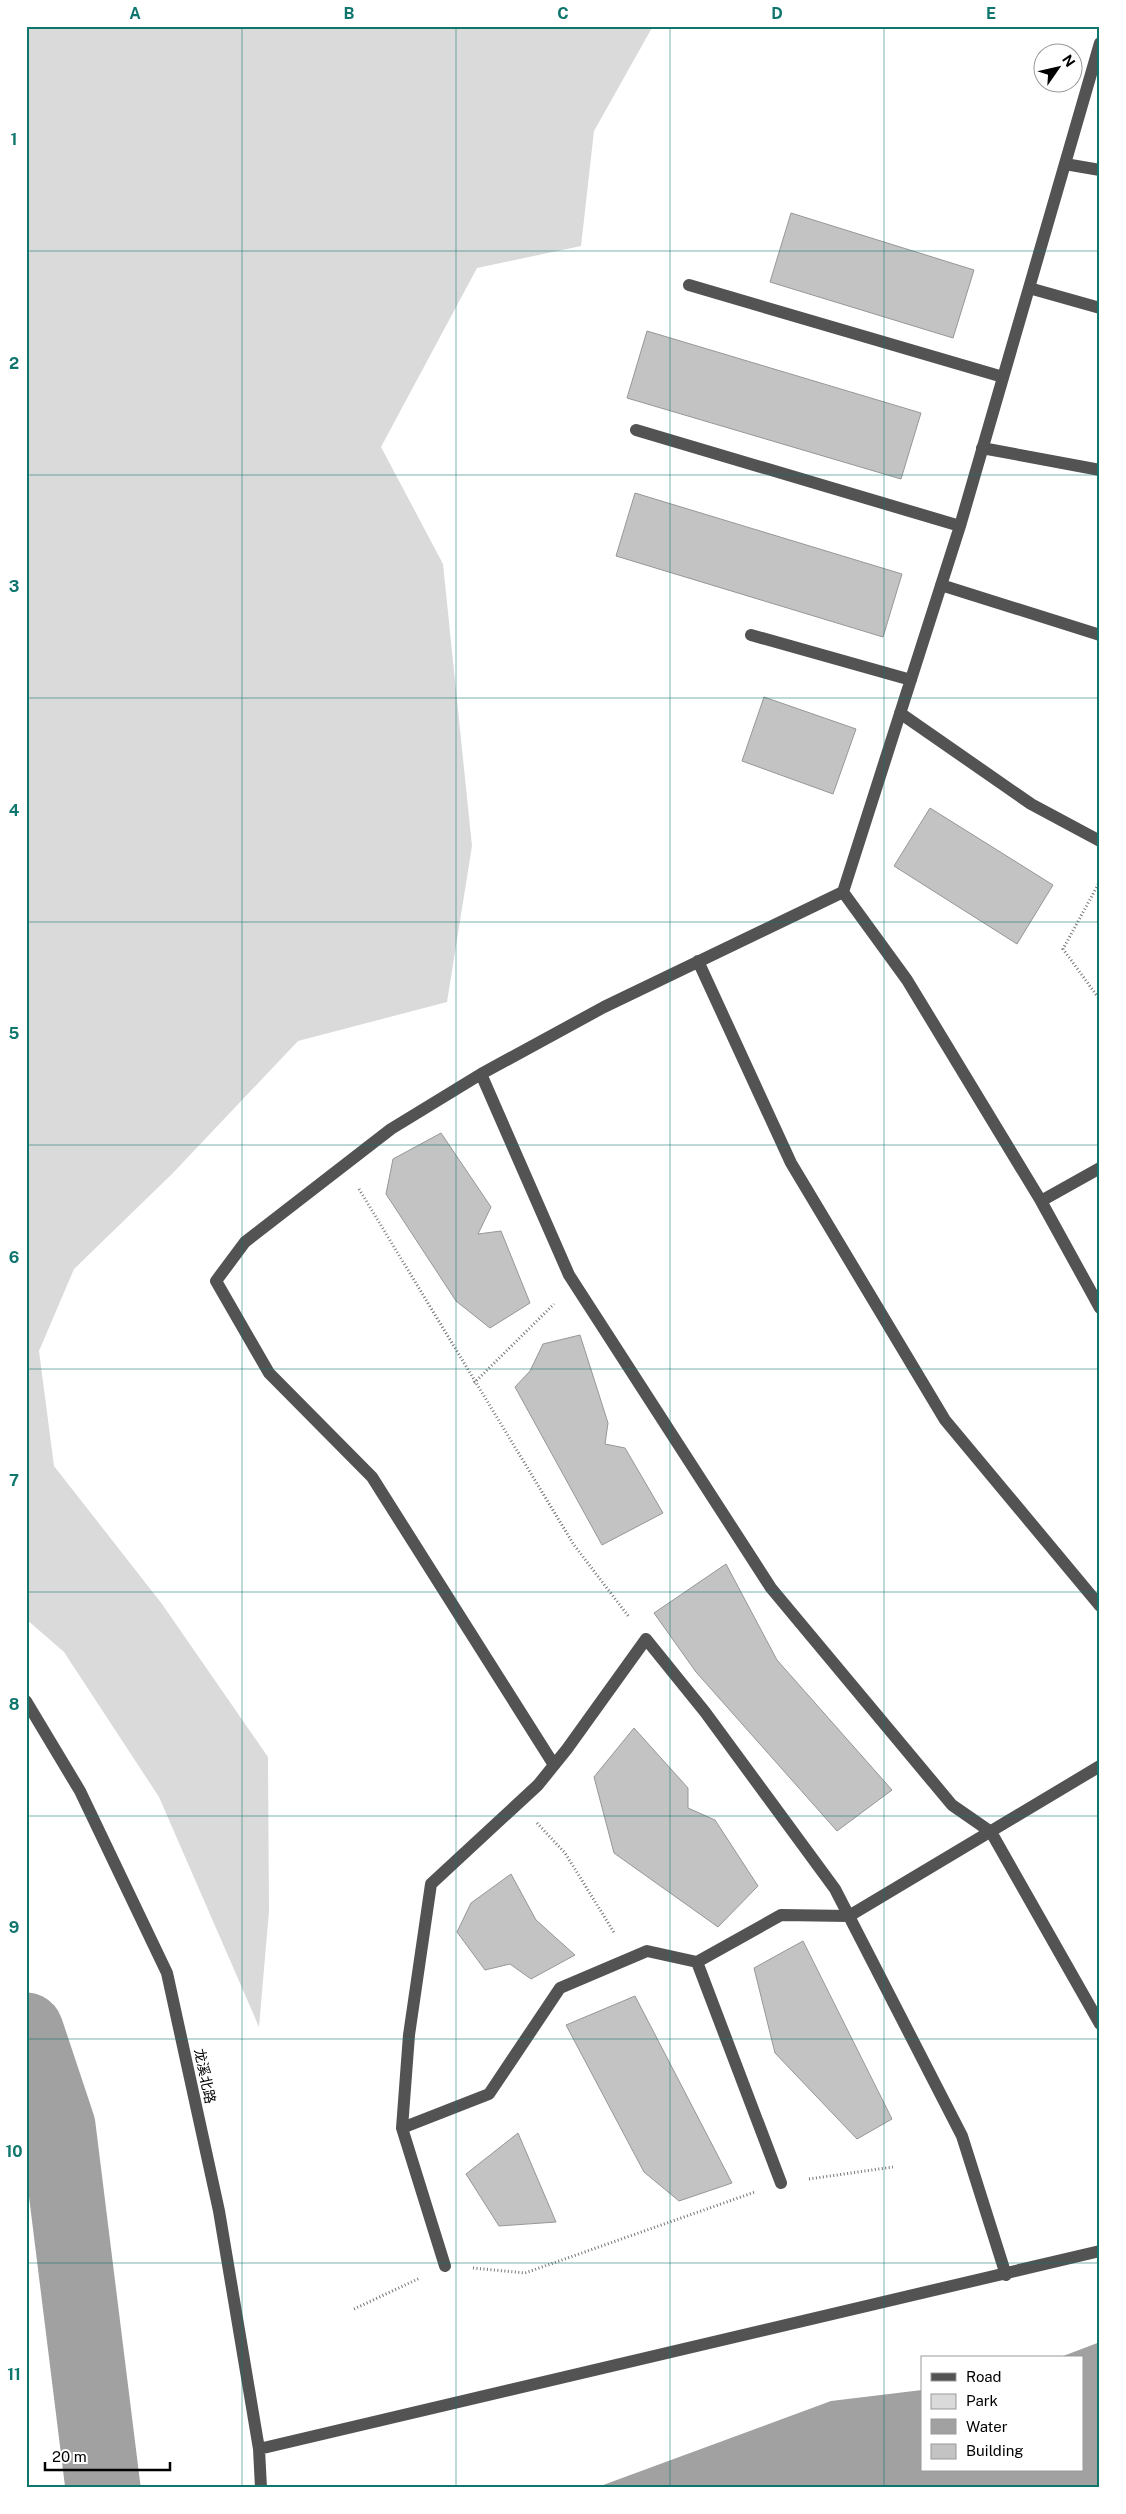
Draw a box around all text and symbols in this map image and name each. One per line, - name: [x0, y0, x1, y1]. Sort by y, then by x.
- text: A: [129, 4, 141, 23]
- text: B: [344, 4, 355, 23]
- text: C: [557, 4, 569, 23]
- text: D: [771, 4, 783, 23]
- text: E: [986, 4, 996, 23]
- north arrow: [1034, 42, 1084, 92]
- text: N: [1059, 52, 1078, 70]
- text: 1: [11, 130, 17, 149]
- text: 2: [9, 354, 19, 373]
- text: 3: [9, 577, 19, 596]
- text: 4: [9, 801, 20, 820]
- text: 5: [9, 1024, 20, 1043]
- text: 6: [9, 1248, 19, 1267]
- text: 7: [9, 1471, 19, 1490]
- text: 8: [9, 1695, 20, 1714]
- text: 9: [9, 1918, 19, 1937]
- street label: 龙溪北路: [191, 2047, 219, 2105]
- text: 10: [5, 2142, 23, 2161]
- legend: [921, 2356, 1084, 2472]
- text: 11: [7, 2365, 21, 2384]
- text: Road: [966, 2368, 1002, 2385]
- text: Park: [966, 2392, 998, 2409]
- text: Water: [966, 2418, 1008, 2435]
- scale bar: [45, 2439, 170, 2471]
- text: Building: [966, 2442, 1024, 2459]
- text: 20 m: [52, 2448, 87, 2465]

